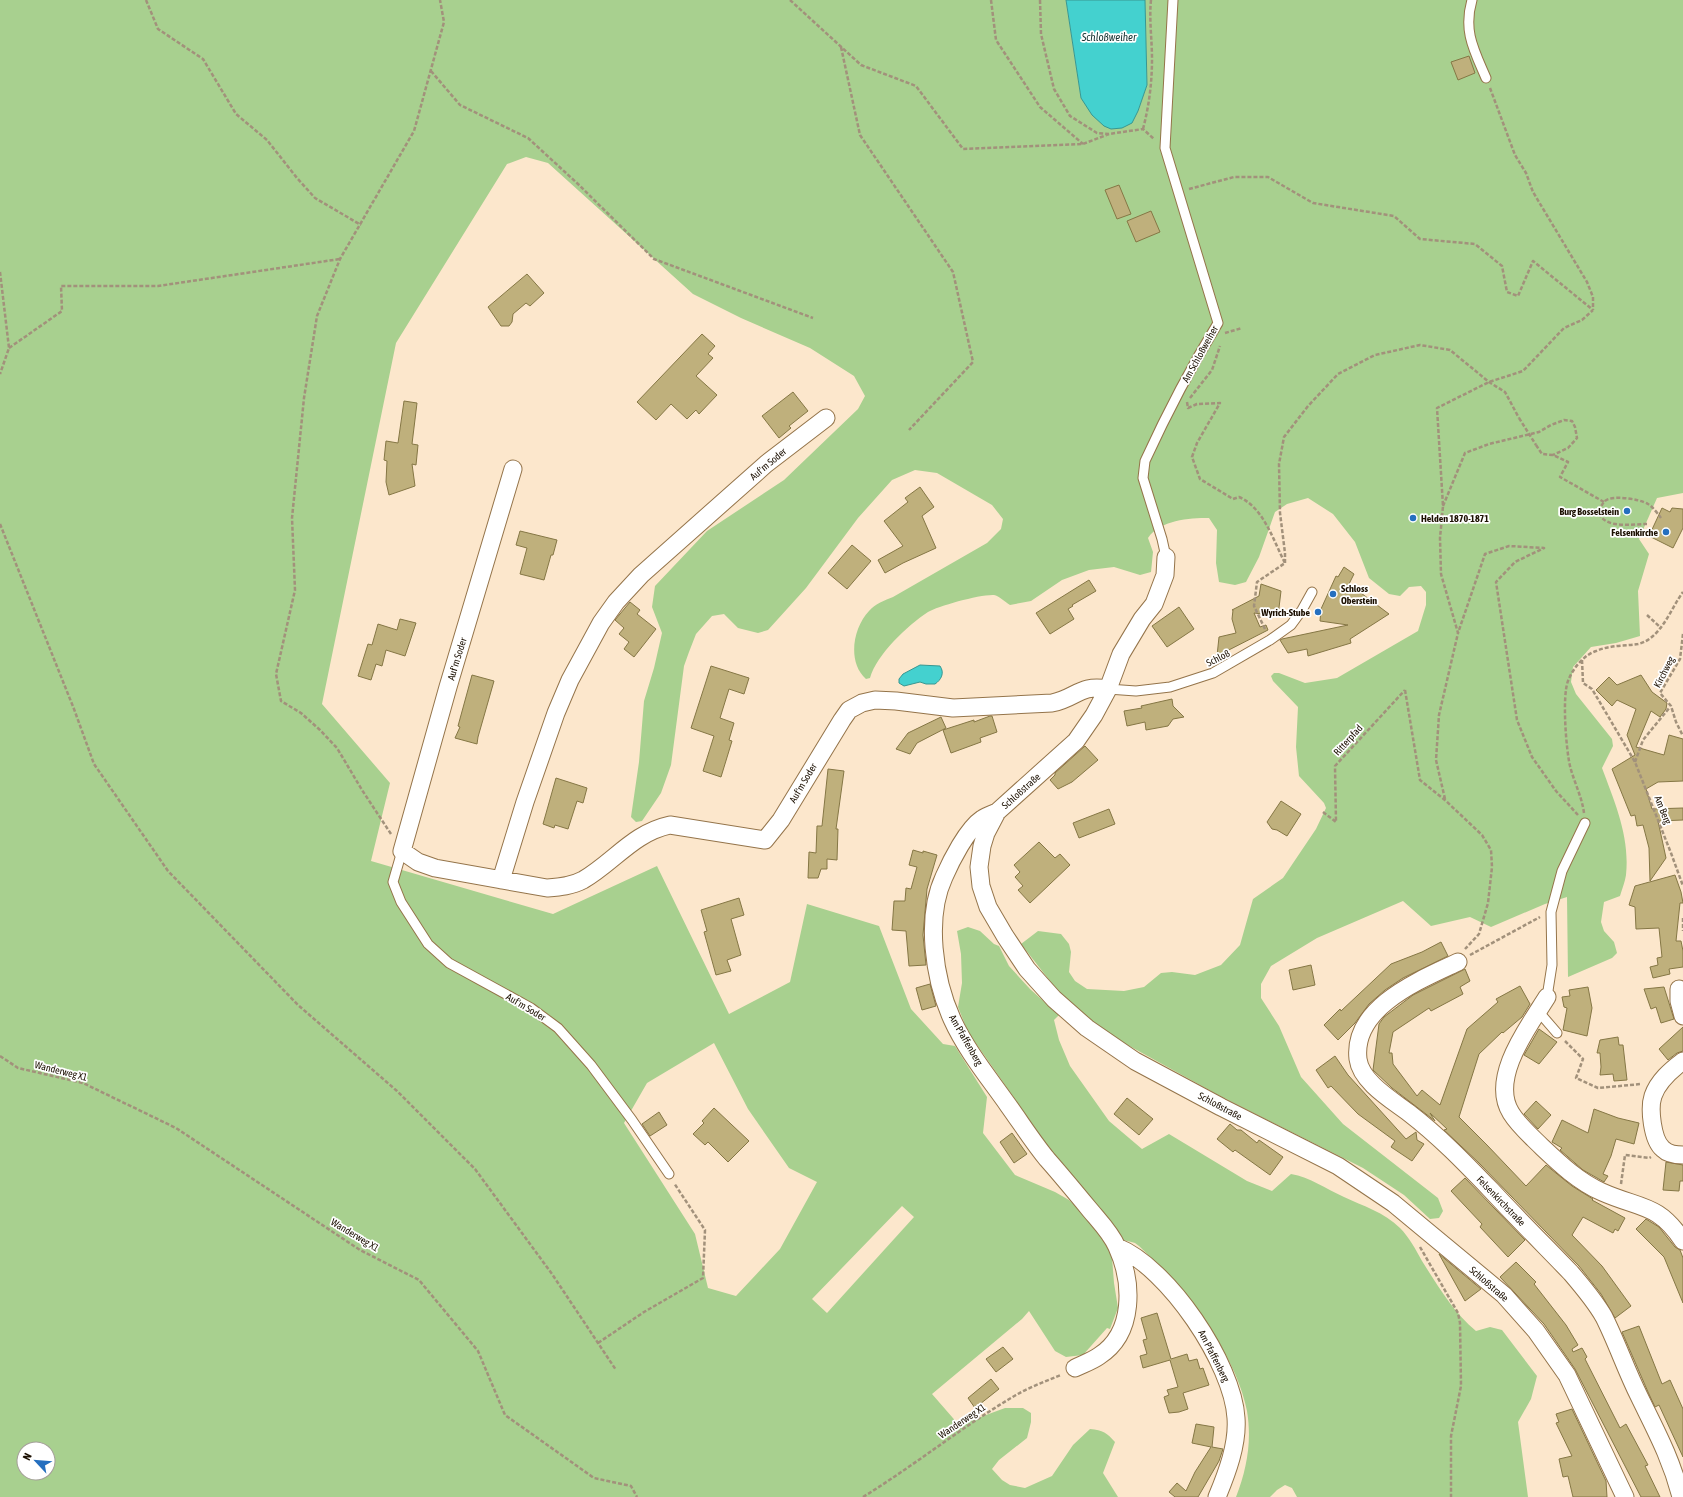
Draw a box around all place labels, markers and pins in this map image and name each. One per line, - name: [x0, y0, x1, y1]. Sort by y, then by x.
- place label: Burg Bosselstein: [1559, 506, 1619, 517]
- marker: Burg Bosselstein: [1622, 506, 1632, 516]
- marker: Helden 1870-1871: [1408, 513, 1418, 523]
- place label: Helden 1870-1871: [1421, 513, 1489, 524]
- place label: Felsenkirche: [1611, 527, 1658, 538]
- marker: Felsenkirche: [1661, 527, 1671, 537]
- place label: Schloss Oberstein: [1341, 583, 1377, 606]
- marker: Schloss Oberstein: [1328, 589, 1338, 599]
- place label: Wyrich-Stube: [1260, 607, 1310, 618]
- marker: Wyrich-Stube: [1313, 607, 1323, 617]

